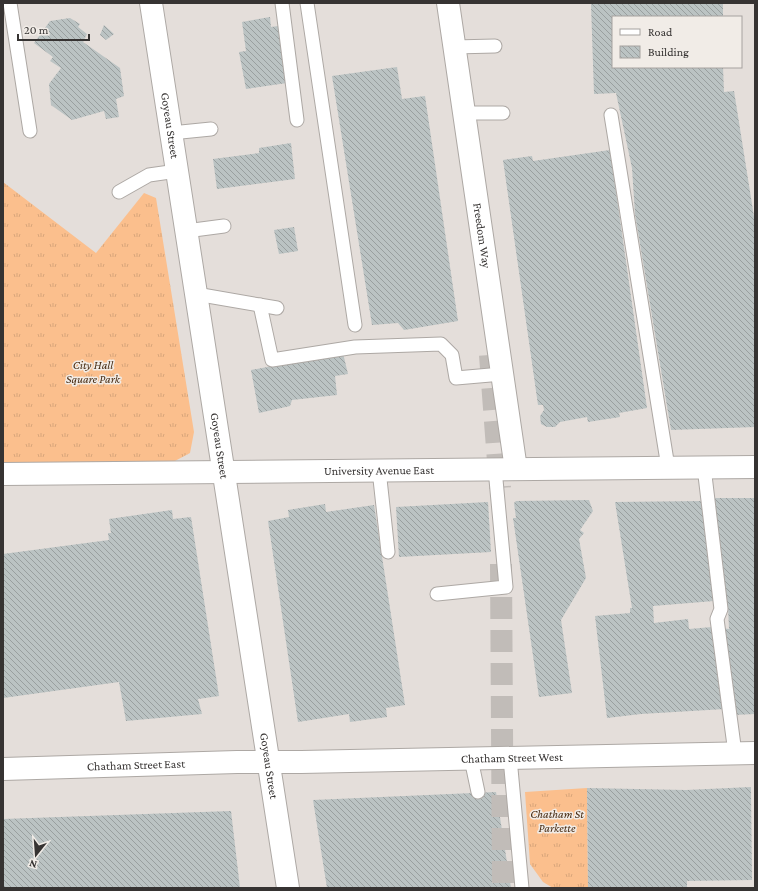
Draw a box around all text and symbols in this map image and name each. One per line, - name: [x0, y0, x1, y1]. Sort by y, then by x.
- scale bar: [18, 16, 89, 42]
- legend: [612, 16, 742, 68]
- text: 20 m: [24, 23, 49, 37]
- text: Road: [648, 25, 673, 39]
- text: Building: [648, 45, 689, 59]
- street label: Goyeau Street: [158, 92, 182, 161]
- street label: Freedom Way: [470, 202, 494, 270]
- park label: City Hall Square Park: [66, 358, 121, 386]
- street label: Goyeau Street: [208, 412, 232, 481]
- street label: University Avenue East: [324, 463, 435, 478]
- street label: Goyeau Street: [257, 732, 281, 801]
- street label: Chatham Street West: [461, 750, 564, 766]
- street label: Chatham Street East: [87, 757, 186, 773]
- park label: Chatham St Parkette: [530, 807, 584, 835]
- north arrow: [16, 835, 56, 875]
- text: N: [27, 858, 38, 871]

